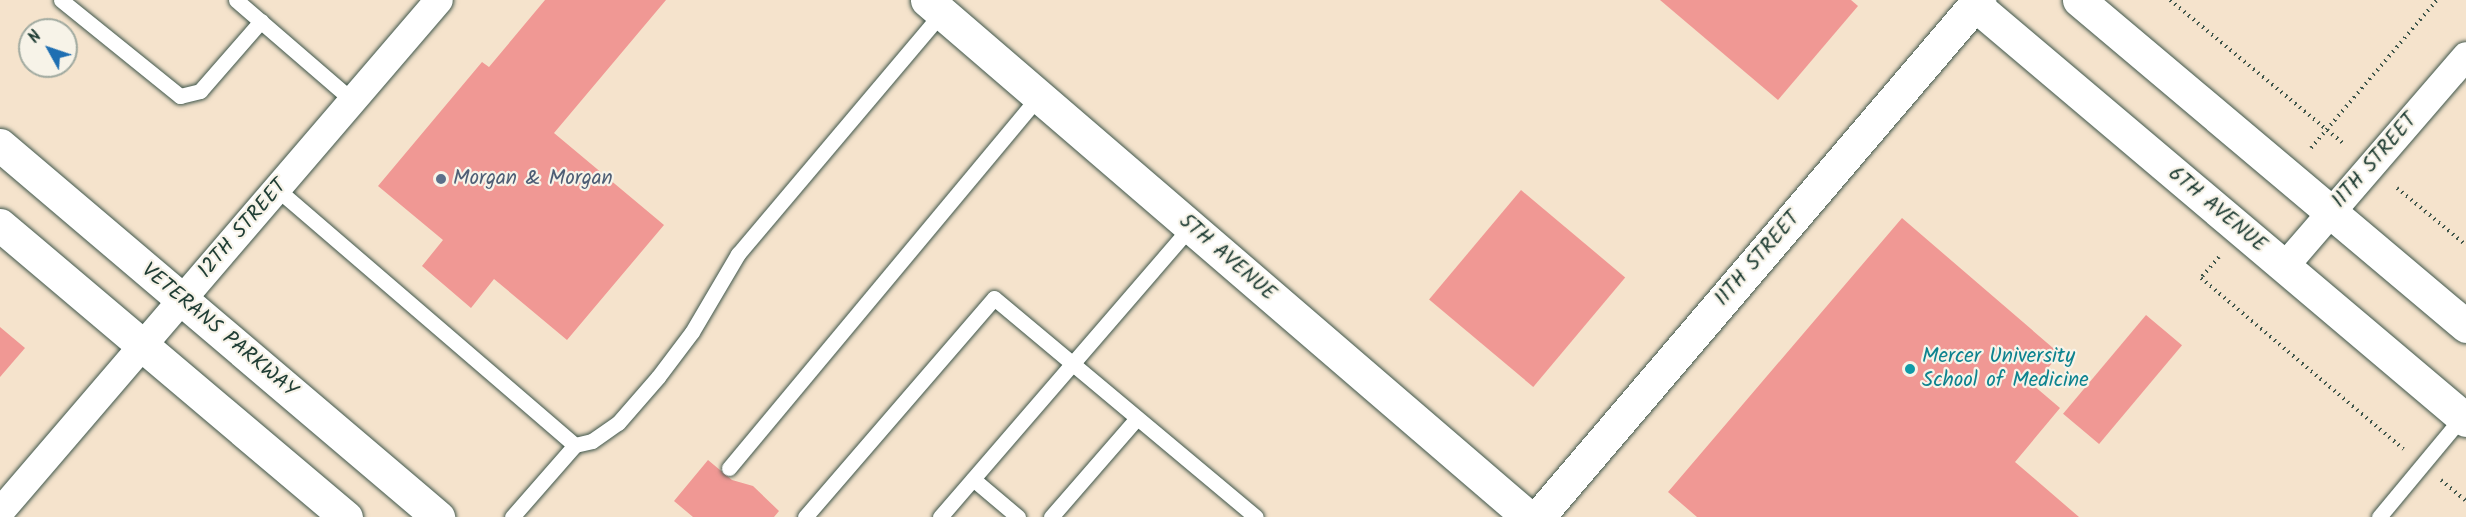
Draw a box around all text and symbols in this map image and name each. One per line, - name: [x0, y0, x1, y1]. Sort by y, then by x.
- north arrow: [18, 18, 78, 78]
- text: N: [23, 25, 48, 49]
- street label: 11TH STREET: [2327, 108, 2423, 214]
- street label: 6TH AVENUE: [2163, 162, 2271, 258]
- place label: Morgan & Morgan: [453, 166, 613, 192]
- marker: Morgan & Morgan: [434, 172, 448, 186]
- street label: 12TH STREET: [193, 174, 293, 284]
- street label: 11TH STREET: [1710, 206, 1806, 312]
- street label: 5TH AVENUE: [1173, 209, 1281, 307]
- street label: VETERANS PARKWAY: [136, 258, 302, 404]
- place label: Mercer University School of Medicine: [1922, 344, 2089, 394]
- marker: Mercer University School of Medicine: [1903, 362, 1917, 376]

